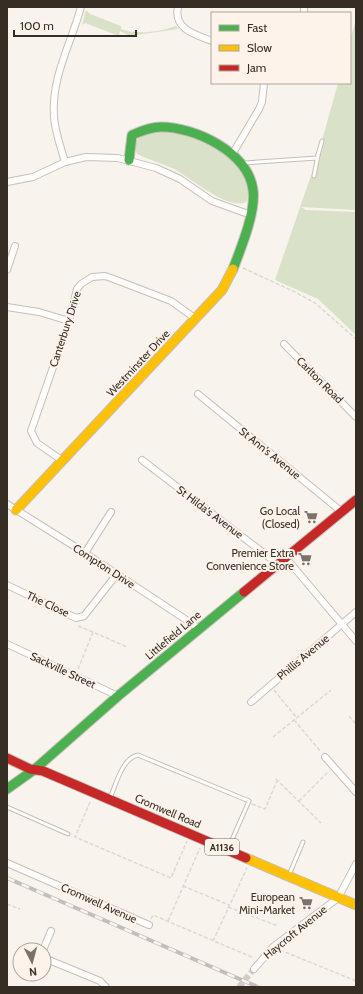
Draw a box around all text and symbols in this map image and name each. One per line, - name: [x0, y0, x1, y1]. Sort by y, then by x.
- scale bar: [14, 12, 136, 38]
- legend: [211, 12, 351, 84]
- text: 100 m: [20, 18, 54, 33]
- text: Fast: [247, 20, 267, 35]
- text: Slow: [247, 40, 272, 55]
- text: Jam: [246, 60, 266, 75]
- street label: Canterbury Drive: [46, 289, 84, 369]
- street label: Westminster Drive: [103, 326, 173, 399]
- street label: Carlton Road: [294, 354, 346, 406]
- street label: St Ann's Avenue: [236, 424, 304, 482]
- street label: St Hilda's Avenue: [174, 482, 246, 542]
- place label: Go Local (Closed): [260, 504, 300, 531]
- supermarket icon: Go Local (Closed): [303, 509, 319, 525]
- street label: Compton Drive: [70, 541, 138, 592]
- place label: Premier Extra Convenience Store: [206, 546, 295, 573]
- supermarket icon: Premier Extra Convenience Store: [297, 551, 313, 567]
- street label: The Close: [24, 588, 72, 620]
- street label: Littlefield Lane: [142, 607, 204, 662]
- street label: Phillis Avenue: [274, 631, 332, 683]
- street label: Sackville Street: [28, 649, 98, 691]
- street label: Cromwell Road: [133, 791, 203, 831]
- road number: A1136: [205, 839, 239, 855]
- street label: Cromwell Avenue: [59, 880, 140, 926]
- place label: European Mini-Market: [239, 890, 295, 917]
- supermarket icon: European Mini-Market: [298, 895, 314, 911]
- street label: Haycroft Avenue: [261, 902, 330, 962]
- north arrow: [12, 942, 52, 982]
- text: N: [28, 965, 38, 979]

